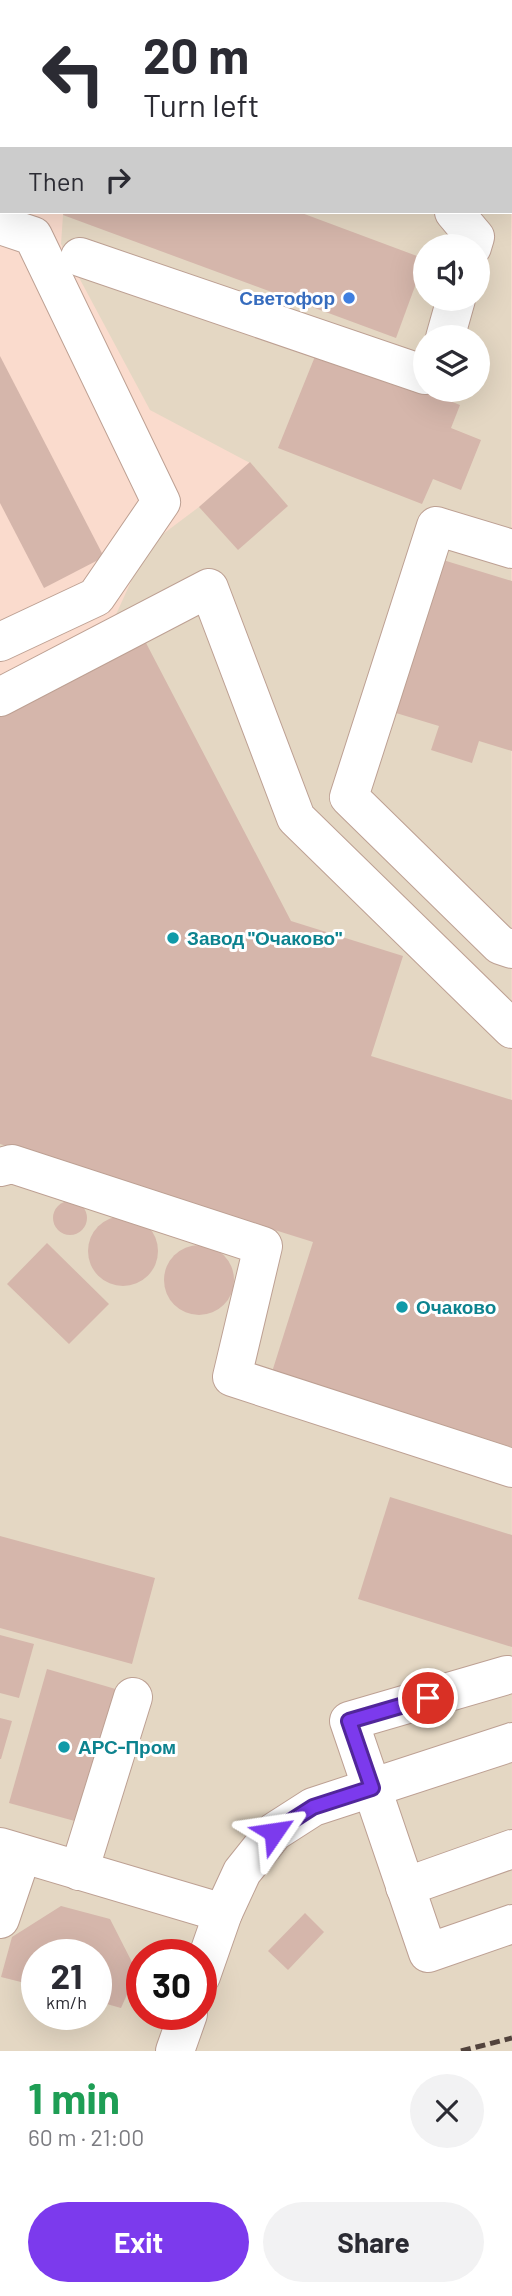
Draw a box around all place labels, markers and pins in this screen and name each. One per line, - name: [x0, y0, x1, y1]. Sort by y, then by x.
- place label: Светофор: [239, 286, 335, 309]
- marker: Светофор: [341, 290, 357, 306]
- place label: Завод "Очаково": [187, 926, 342, 949]
- marker: Завод "Очаково": [165, 930, 181, 946]
- place label: Очаково: [416, 1295, 496, 1318]
- marker: Очаково: [394, 1299, 410, 1315]
- pin: [398, 1668, 458, 1728]
- place label: АРС-Пром: [78, 1735, 176, 1758]
- marker: АРС-Пром: [56, 1739, 72, 1755]

